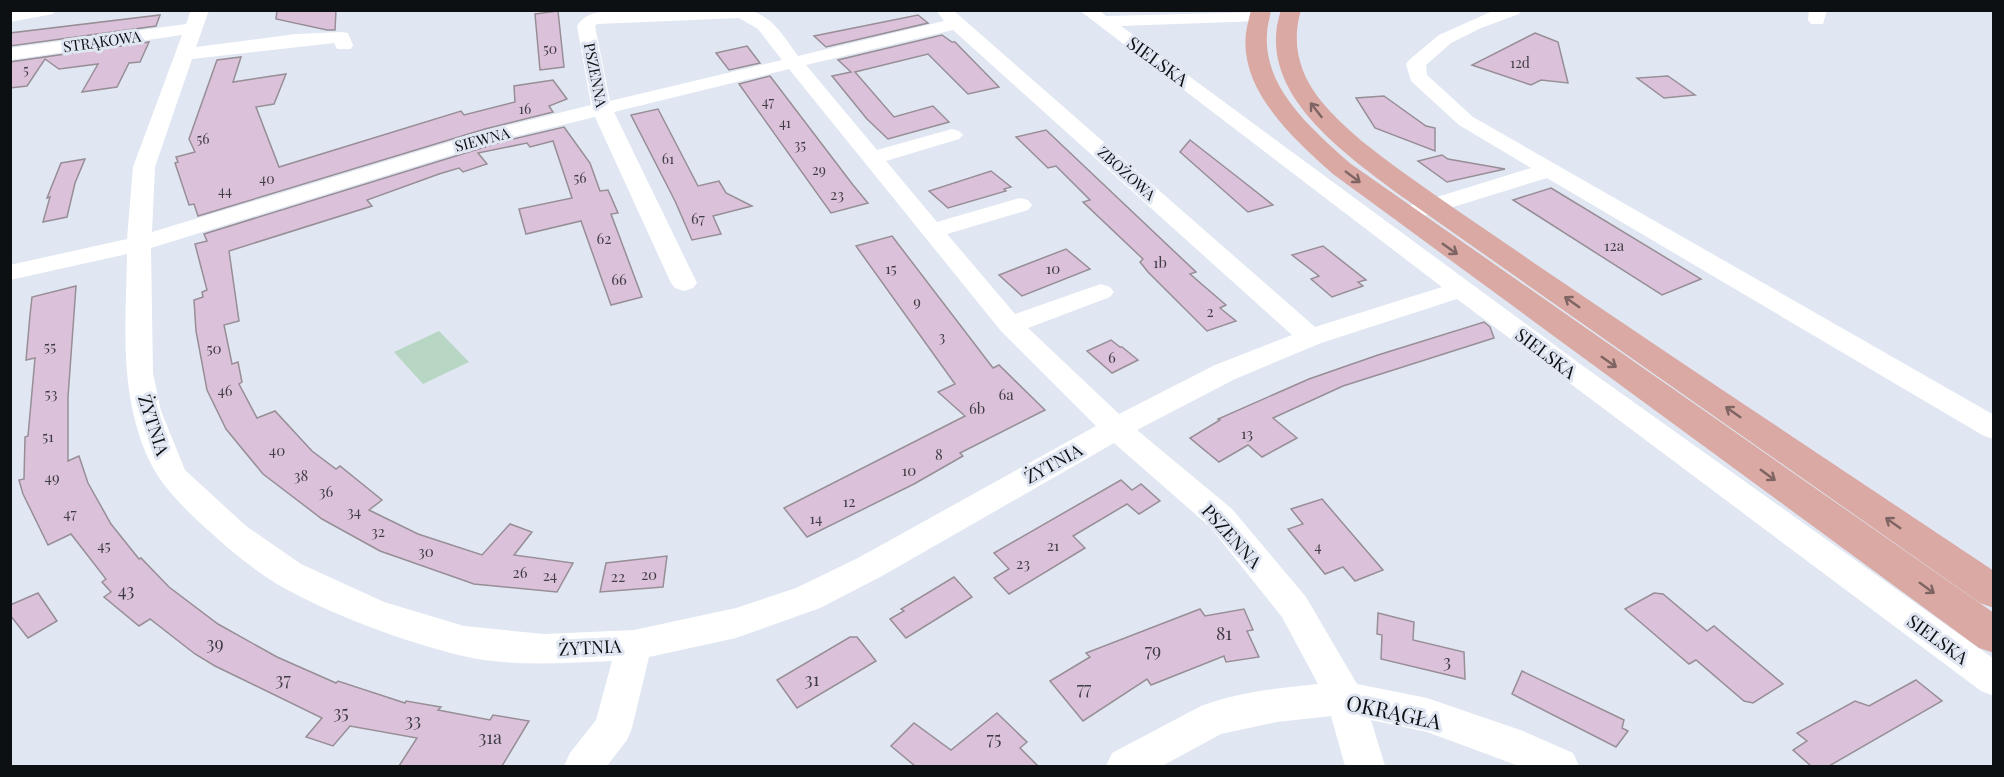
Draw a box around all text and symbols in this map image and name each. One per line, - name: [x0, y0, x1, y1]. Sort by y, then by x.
- street label: STRĄKOWA: [62, 26, 143, 56]
- street label: SIELSKA: [1123, 31, 1194, 92]
- house number: 50: [543, 39, 557, 58]
- street label: PSZENNA: [580, 41, 612, 110]
- house number: 12d: [1510, 53, 1530, 72]
- house number: 5: [23, 60, 29, 79]
- house number: 47: [762, 92, 775, 111]
- house number: 16: [519, 99, 531, 118]
- one-way arrow: [1309, 102, 1322, 118]
- house number: 41: [779, 113, 791, 132]
- street label: SIEWNA: [452, 122, 512, 156]
- house number: 56: [196, 129, 210, 148]
- house number: 35: [794, 135, 806, 154]
- street label: ZBOŻOWA: [1094, 142, 1161, 205]
- house number: 61: [662, 149, 674, 168]
- house number: 29: [812, 160, 826, 179]
- house number: 56: [573, 168, 587, 187]
- house number: 40: [259, 169, 275, 188]
- one-way arrow: [1345, 171, 1361, 184]
- house number: 44: [218, 181, 232, 200]
- house number: 23: [830, 184, 844, 204]
- house number: 67: [691, 208, 705, 228]
- house number: 62: [597, 228, 611, 248]
- house number: 12a: [1604, 235, 1625, 255]
- one-way arrow: [1442, 242, 1458, 255]
- house number: 1b: [1153, 252, 1167, 272]
- house number: 15: [885, 258, 897, 278]
- house number: 10: [1046, 258, 1060, 278]
- house number: 66: [611, 269, 627, 289]
- house number: 9: [913, 291, 921, 311]
- one-way arrow: [1564, 296, 1581, 308]
- house number: 2: [1206, 301, 1214, 321]
- street label: SIELSKA: [1511, 322, 1582, 384]
- house number: 3: [939, 326, 946, 346]
- house number: 55: [44, 336, 56, 356]
- house number: 50: [206, 338, 222, 358]
- house number: 6: [1108, 347, 1116, 367]
- one-way arrow: [1601, 355, 1617, 368]
- house number: 46: [217, 380, 233, 400]
- house number: 53: [45, 383, 58, 403]
- house number: 6a: [998, 384, 1014, 404]
- street label: ŻYTNIA: [133, 391, 175, 459]
- house number: 6b: [969, 398, 985, 418]
- one-way arrow: [1725, 406, 1741, 418]
- house number: 13: [1241, 423, 1253, 443]
- house number: 51: [42, 426, 54, 446]
- street label: ŻYTNIA: [1020, 437, 1087, 489]
- house number: 40: [269, 440, 285, 460]
- house number: 8: [935, 444, 943, 464]
- house number: 10: [902, 460, 916, 480]
- house number: 38: [294, 465, 308, 485]
- house number: 49: [44, 467, 60, 487]
- one-way arrow: [1760, 469, 1776, 481]
- house number: 36: [319, 481, 333, 501]
- house number: 12: [843, 491, 855, 511]
- street label: PSZENNA: [1197, 499, 1268, 574]
- house number: 34: [347, 501, 361, 521]
- house number: 47: [63, 503, 77, 523]
- house number: 14: [810, 508, 822, 528]
- one-way arrow: [1886, 517, 1902, 529]
- house number: 32: [371, 521, 385, 541]
- house number: 45: [97, 535, 111, 555]
- house number: 21: [1047, 535, 1060, 555]
- house number: 4: [1314, 536, 1322, 556]
- house number: 30: [418, 541, 434, 561]
- house number: 23: [1016, 553, 1030, 573]
- house number: 26: [513, 562, 528, 582]
- house number: 20: [641, 564, 657, 584]
- house number: 24: [543, 565, 557, 585]
- house number: 22: [611, 566, 625, 586]
- house number: 43: [118, 578, 134, 602]
- one-way arrow: [1918, 582, 1934, 594]
- street label: SIELSKA: [1903, 609, 1974, 670]
- house number: 81: [1216, 621, 1232, 645]
- house number: 39: [206, 631, 224, 655]
- street label: ŻYTNIA: [558, 633, 623, 661]
- house number: 79: [1145, 638, 1161, 662]
- house number: 3: [1443, 649, 1451, 673]
- house number: 37: [275, 667, 291, 691]
- house number: 31: [805, 667, 820, 691]
- house number: 77: [1077, 676, 1092, 700]
- street label: OKRĄGŁA: [1344, 687, 1445, 735]
- house number: 35: [333, 700, 349, 724]
- house number: 33: [405, 708, 421, 732]
- house number: 31a: [478, 725, 502, 749]
- house number: 75: [987, 726, 1001, 750]

